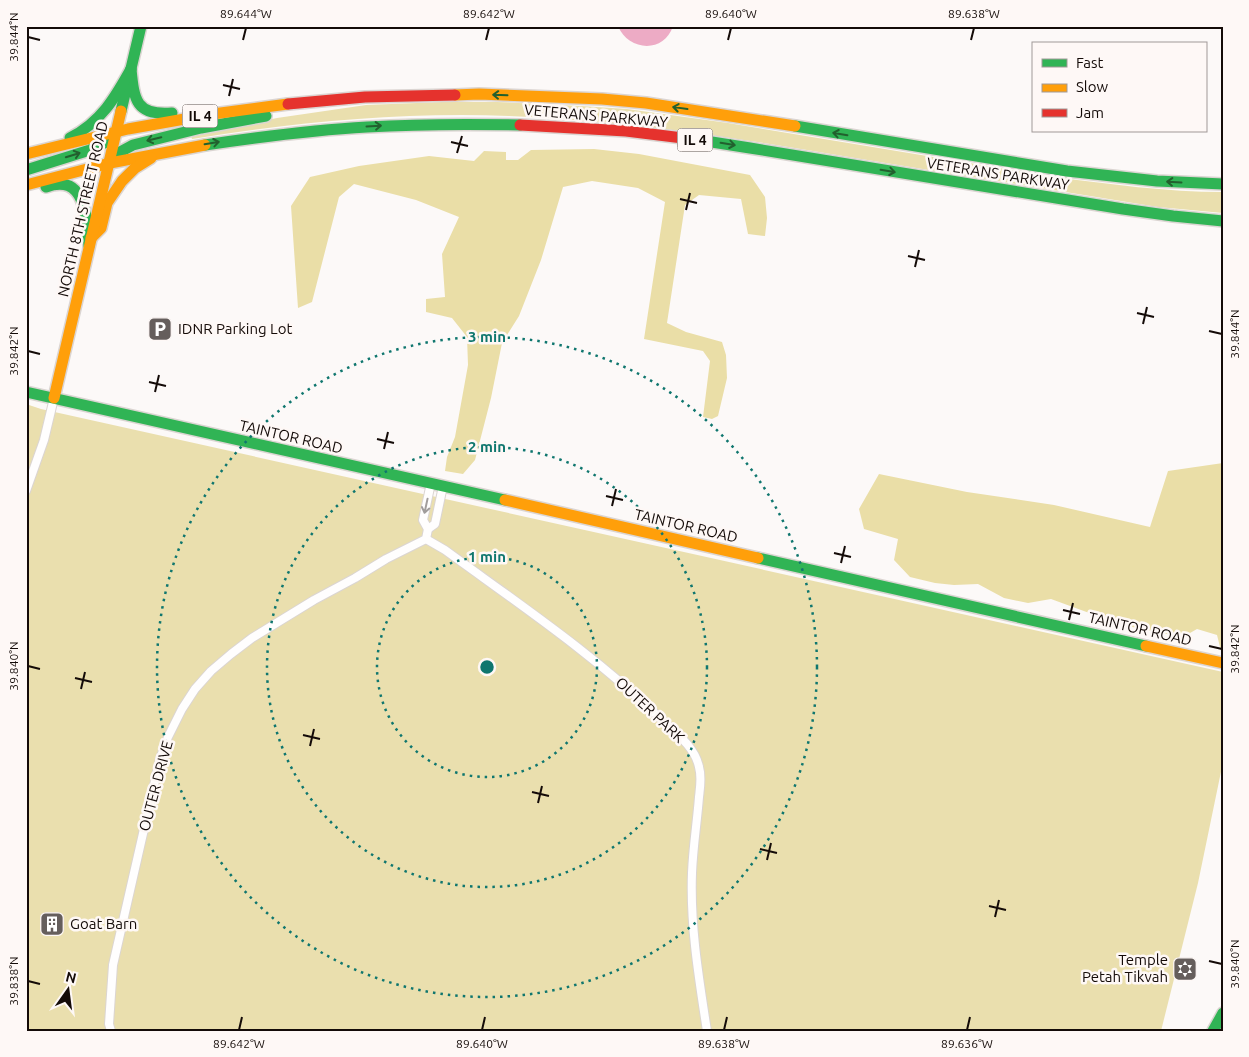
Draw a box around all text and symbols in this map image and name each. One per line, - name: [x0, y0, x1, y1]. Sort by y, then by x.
- text: 89.644°W: [220, 7, 272, 20]
- text: 89.642°W: [463, 7, 515, 20]
- text: 89.640°W: [705, 7, 757, 20]
- text: 89.638°W: [948, 7, 1000, 20]
- text: 39.844°N: [7, 12, 20, 62]
- legend: [1032, 42, 1206, 132]
- text: Fast: [1076, 54, 1104, 71]
- text: Slow: [1076, 78, 1109, 95]
- one-way arrow: [493, 90, 509, 100]
- street label: VETERANS PARKWAY: [524, 101, 669, 130]
- one-way arrow: [672, 103, 688, 113]
- road number: IL 4: [182, 104, 218, 128]
- text: Jam: [1076, 104, 1104, 121]
- street label: NORTH 8TH STREET ROAD: [54, 119, 111, 298]
- one-way arrow: [365, 122, 381, 131]
- road number: IL 4: [678, 128, 712, 152]
- one-way arrow: [833, 128, 849, 138]
- one-way arrow: [147, 135, 163, 145]
- one-way arrow: [204, 138, 220, 148]
- one-way arrow: [719, 140, 735, 150]
- one-way arrow: [64, 150, 80, 160]
- street label: VETERANS PARKWAY: [926, 154, 1071, 193]
- one-way arrow: [880, 167, 896, 177]
- one-way arrow: [1166, 178, 1182, 187]
- text: 39.844°N: [1228, 309, 1241, 359]
- parking icon: IDNR Parking Lot: [147, 316, 173, 342]
- place label: IDNR Parking Lot: [178, 320, 292, 337]
- text: 39.842°N: [7, 326, 20, 376]
- text: 3 min: [468, 328, 506, 345]
- street label: TAINTOR ROAD: [238, 416, 344, 457]
- text: 2 min: [468, 438, 506, 455]
- one-way arrow: [421, 498, 430, 514]
- street label: TAINTOR ROAD: [633, 505, 739, 546]
- text: 1 min: [468, 548, 506, 565]
- street label: TAINTOR ROAD: [1087, 608, 1193, 649]
- text: 39.842°N: [1228, 624, 1241, 674]
- text: 39.840°N: [7, 641, 20, 691]
- centre of rings: [478, 658, 496, 676]
- street label: OUTER PARK: [612, 673, 688, 746]
- street label: OUTER DRIVE: [135, 739, 176, 833]
- building icon: Goat Barn: [39, 911, 65, 937]
- place label: Goat Barn: [70, 915, 137, 932]
- text: 39.840°N: [1228, 939, 1241, 989]
- place label: Temple Petah Tikvah: [1082, 951, 1168, 985]
- text: 39.838°N: [7, 956, 20, 1006]
- synagogue icon: Temple Petah Tikvah: [1172, 956, 1198, 982]
- north arrow: [42, 964, 92, 1014]
- text: N: [64, 968, 78, 986]
- text: 89.642°W: [213, 1037, 265, 1050]
- text: 89.640°W: [456, 1037, 508, 1050]
- text: 89.638°W: [698, 1037, 750, 1050]
- text: 89.636°W: [941, 1037, 993, 1050]

